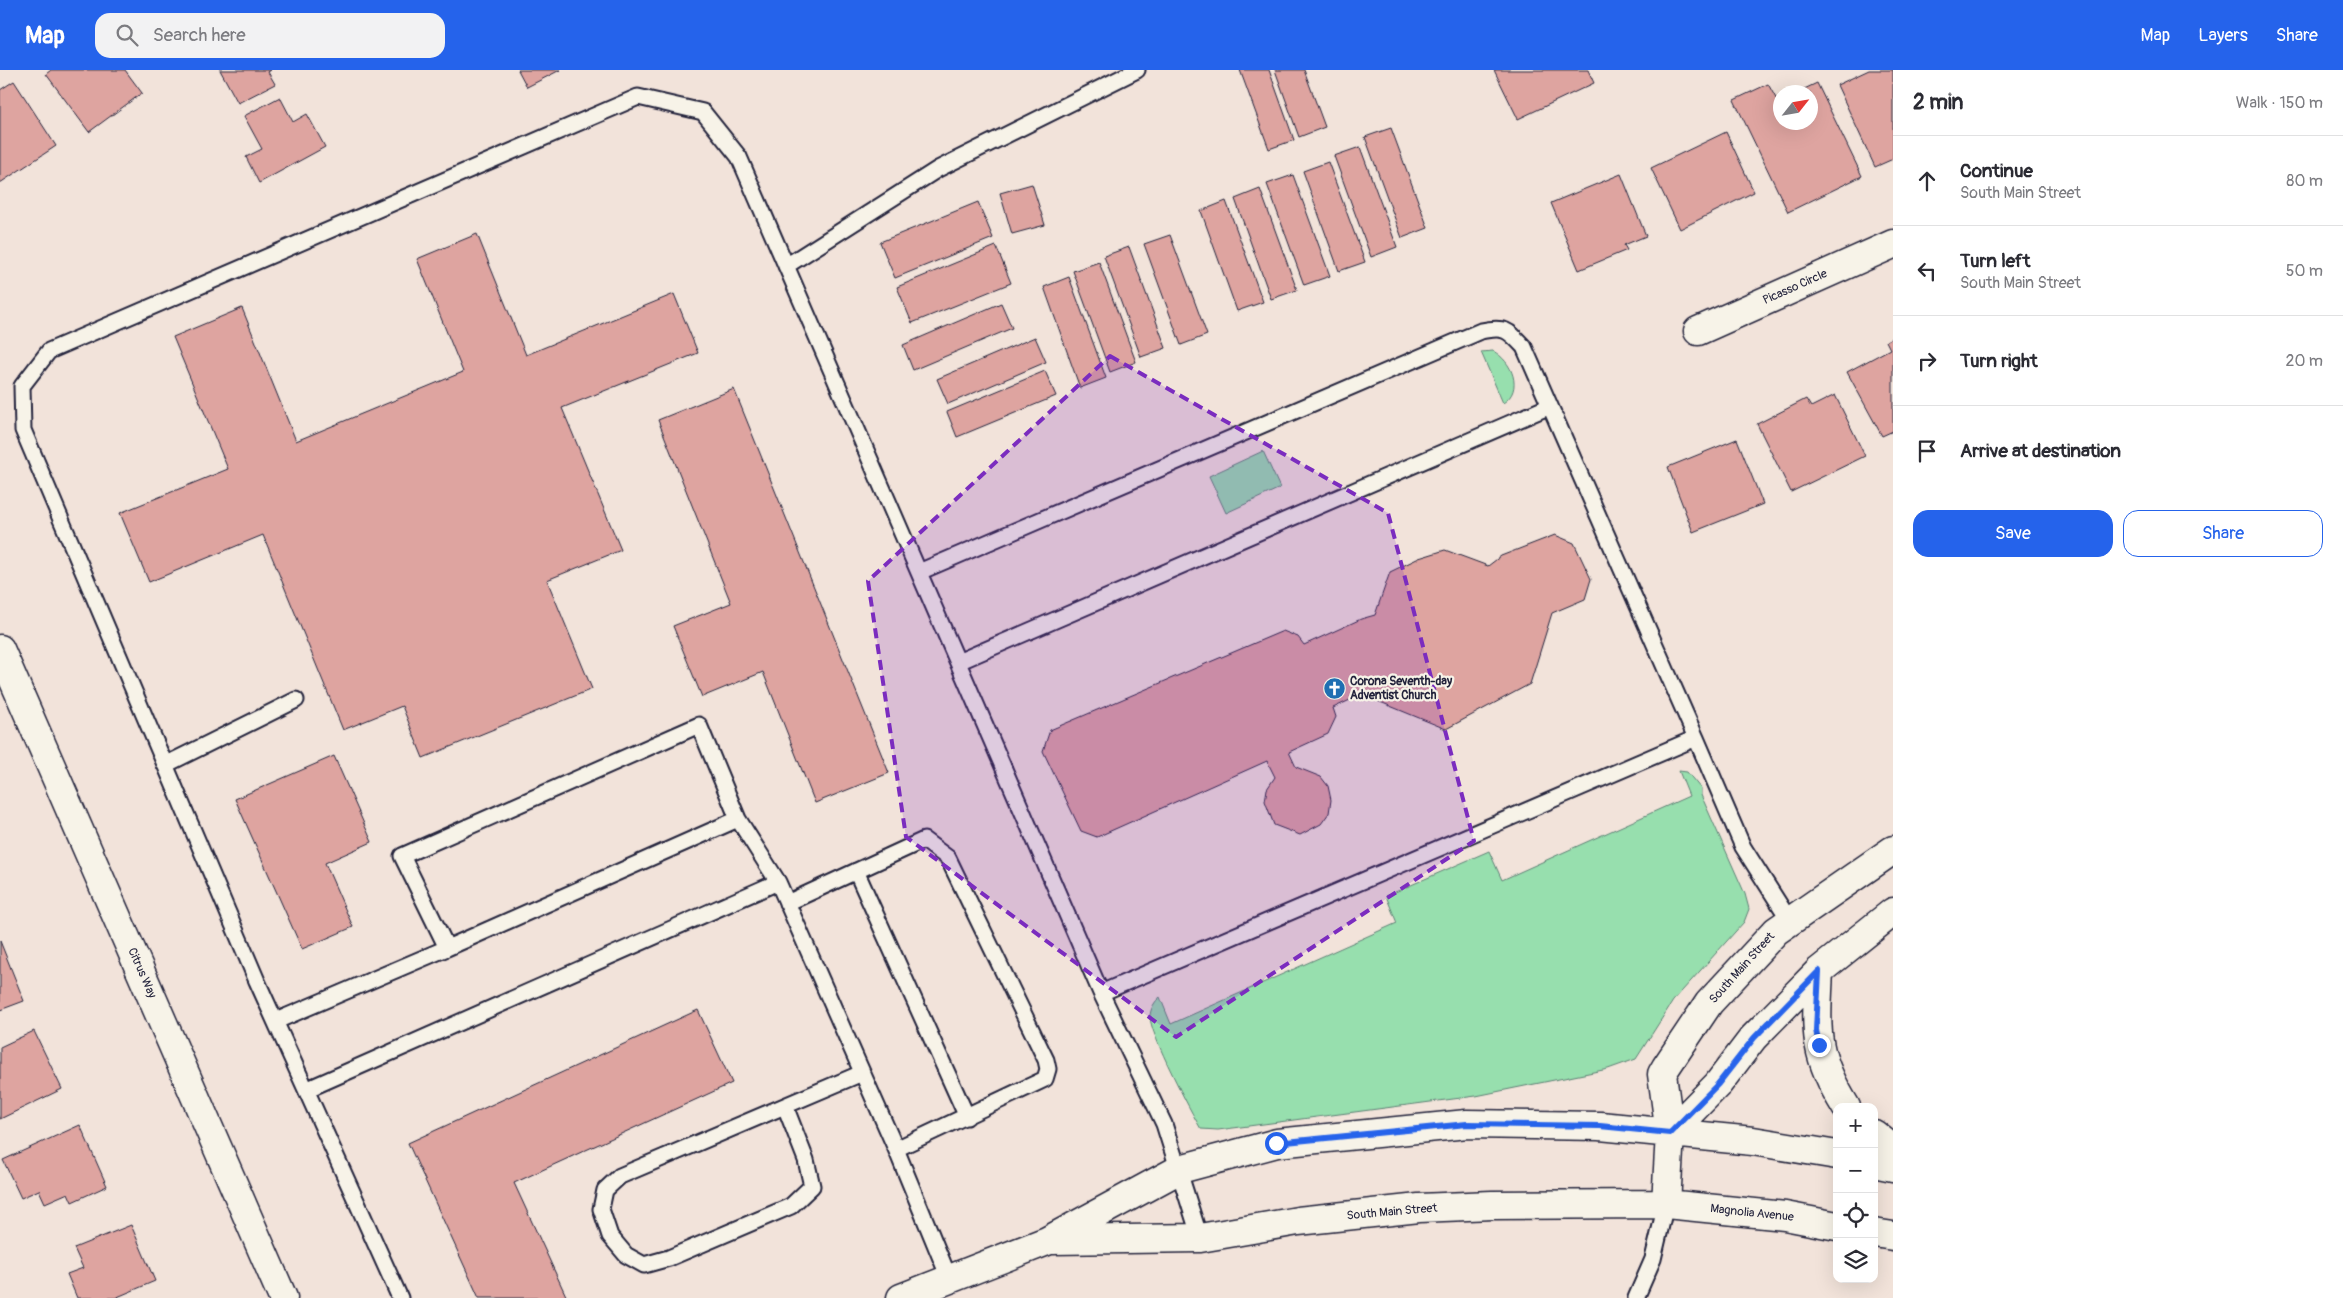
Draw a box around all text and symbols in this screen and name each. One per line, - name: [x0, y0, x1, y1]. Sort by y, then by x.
- search box: [95, 13, 445, 58]
- text: Map: [25, 21, 65, 50]
- icon: search: [113, 21, 141, 49]
- text: Search here: [153, 23, 246, 47]
- text: Map: [2141, 24, 2170, 47]
- text: Layers: [2198, 24, 2248, 47]
- text: Share: [2276, 24, 2318, 47]
- north arrow: [1773, 85, 1818, 130]
- text: 2 min: [1913, 89, 1963, 116]
- text: Walk · 150 m: [2236, 93, 2323, 113]
- text: Continue: [1960, 159, 2033, 183]
- icon: ahead: [1913, 167, 1941, 195]
- text: 80 m: [2286, 171, 2323, 191]
- text: South Main Street: [1960, 183, 2081, 203]
- text: Turn left: [1960, 249, 2030, 273]
- icon: left: [1913, 257, 1941, 285]
- text: 50 m: [2286, 261, 2323, 281]
- street label: Picasso Circle: [1760, 266, 1830, 308]
- text: South Main Street: [1960, 273, 2081, 293]
- icon: right: [1913, 347, 1941, 375]
- text: Turn right: [1960, 349, 2038, 373]
- text: 20 m: [2285, 351, 2323, 371]
- icon: arrive: [1913, 437, 1941, 465]
- text: Arrive at destination: [1960, 439, 2121, 463]
- button: Save: [1913, 510, 2113, 557]
- button: Share: [2123, 510, 2323, 557]
- place label: Corona Seventh-day Adventist Church: [1350, 674, 1453, 703]
- church icon: Corona Seventh-day Adventist Church: [1322, 676, 1346, 700]
- street label: South Main Street: [1706, 929, 1778, 1007]
- street label: Citrus Way: [124, 945, 160, 1001]
- route end: [1808, 1034, 1831, 1057]
- map controls: [1833, 1103, 1878, 1283]
- button: +: [1833, 1103, 1878, 1148]
- route start: [1265, 1132, 1288, 1155]
- button: −: [1833, 1148, 1878, 1193]
- button: locate: [1833, 1193, 1878, 1238]
- street label: South Main Street: [1346, 1201, 1438, 1223]
- street label: Magnolia Avenue: [1710, 1201, 1795, 1225]
- button: layers: [1833, 1238, 1878, 1283]

